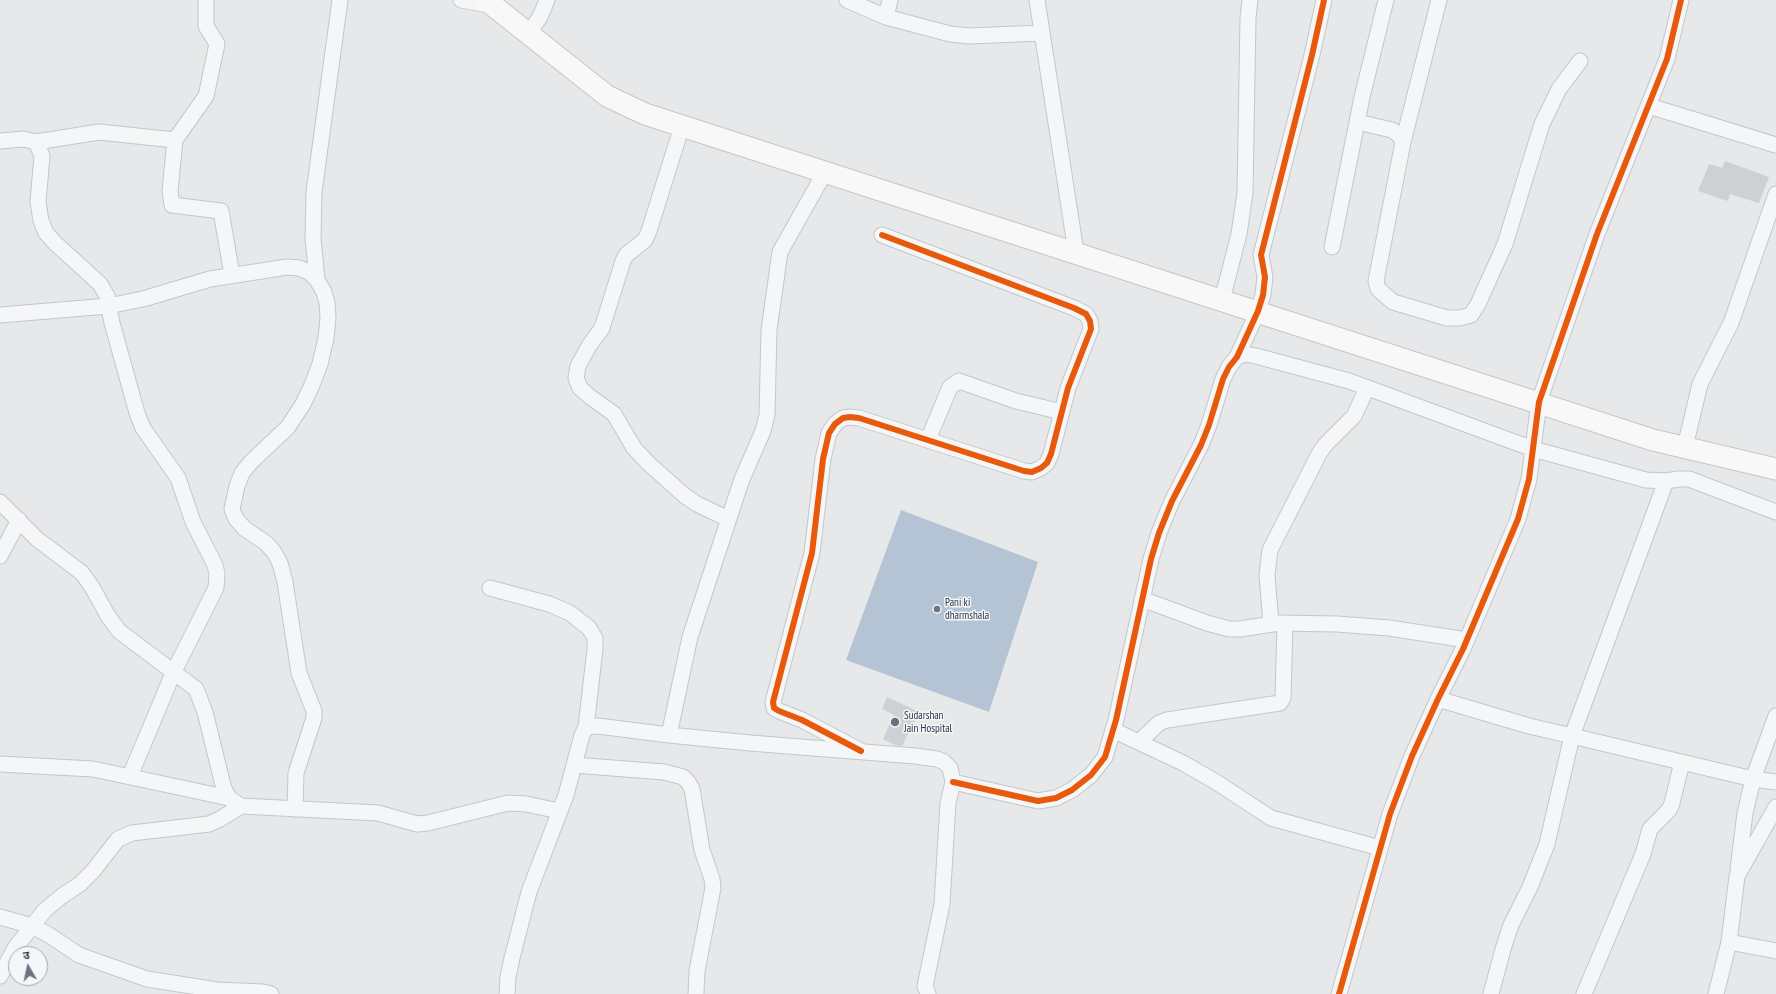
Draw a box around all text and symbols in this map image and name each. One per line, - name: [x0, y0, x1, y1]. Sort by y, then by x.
- place label: Pani ki dharmshala: [945, 596, 989, 622]
- marker: Pani ki dharmshala: [932, 604, 942, 614]
- place label: Sudarshan Jain Hospital: [904, 709, 952, 735]
- marker: Sudarshan Jain Hospital: [889, 716, 901, 728]
- north arrow: [8, 946, 48, 986]
- text: उ: [22, 948, 31, 963]

